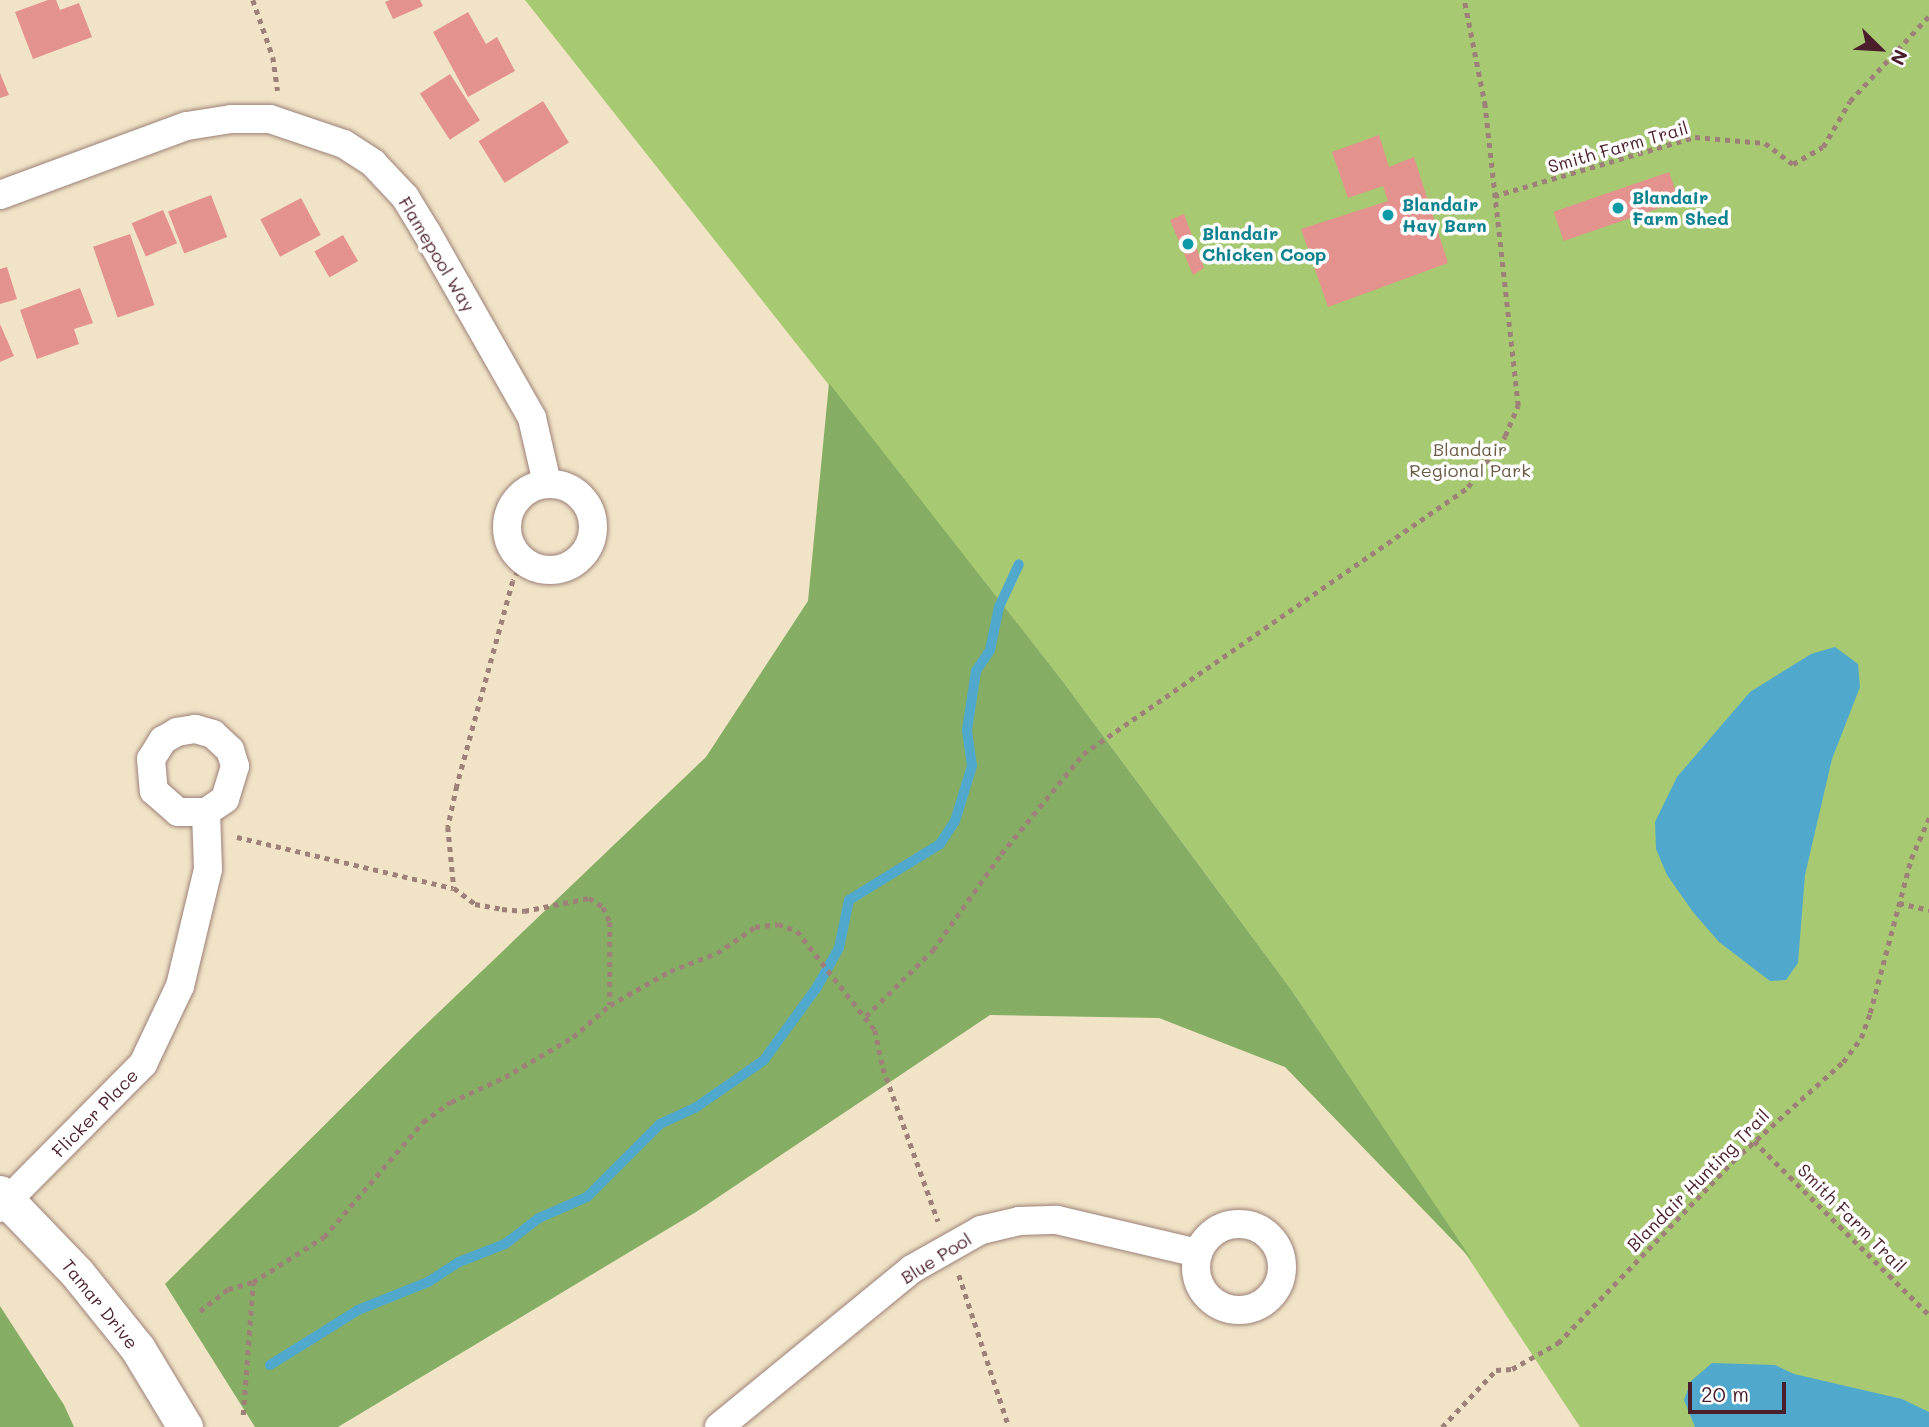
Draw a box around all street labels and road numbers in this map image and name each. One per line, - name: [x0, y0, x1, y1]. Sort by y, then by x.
- street label: Smith Farm Trail: [1546, 117, 1690, 177]
- street label: Flamepool Way: [394, 193, 480, 315]
- street label: Flicker Place: [47, 1064, 143, 1162]
- street label: Blandair Hunting Trail: [1622, 1104, 1774, 1256]
- street label: Smith Farm Trail: [1793, 1159, 1911, 1277]
- street label: Blue Pool: [897, 1228, 975, 1288]
- street label: Tamar Drive: [57, 1255, 143, 1353]

